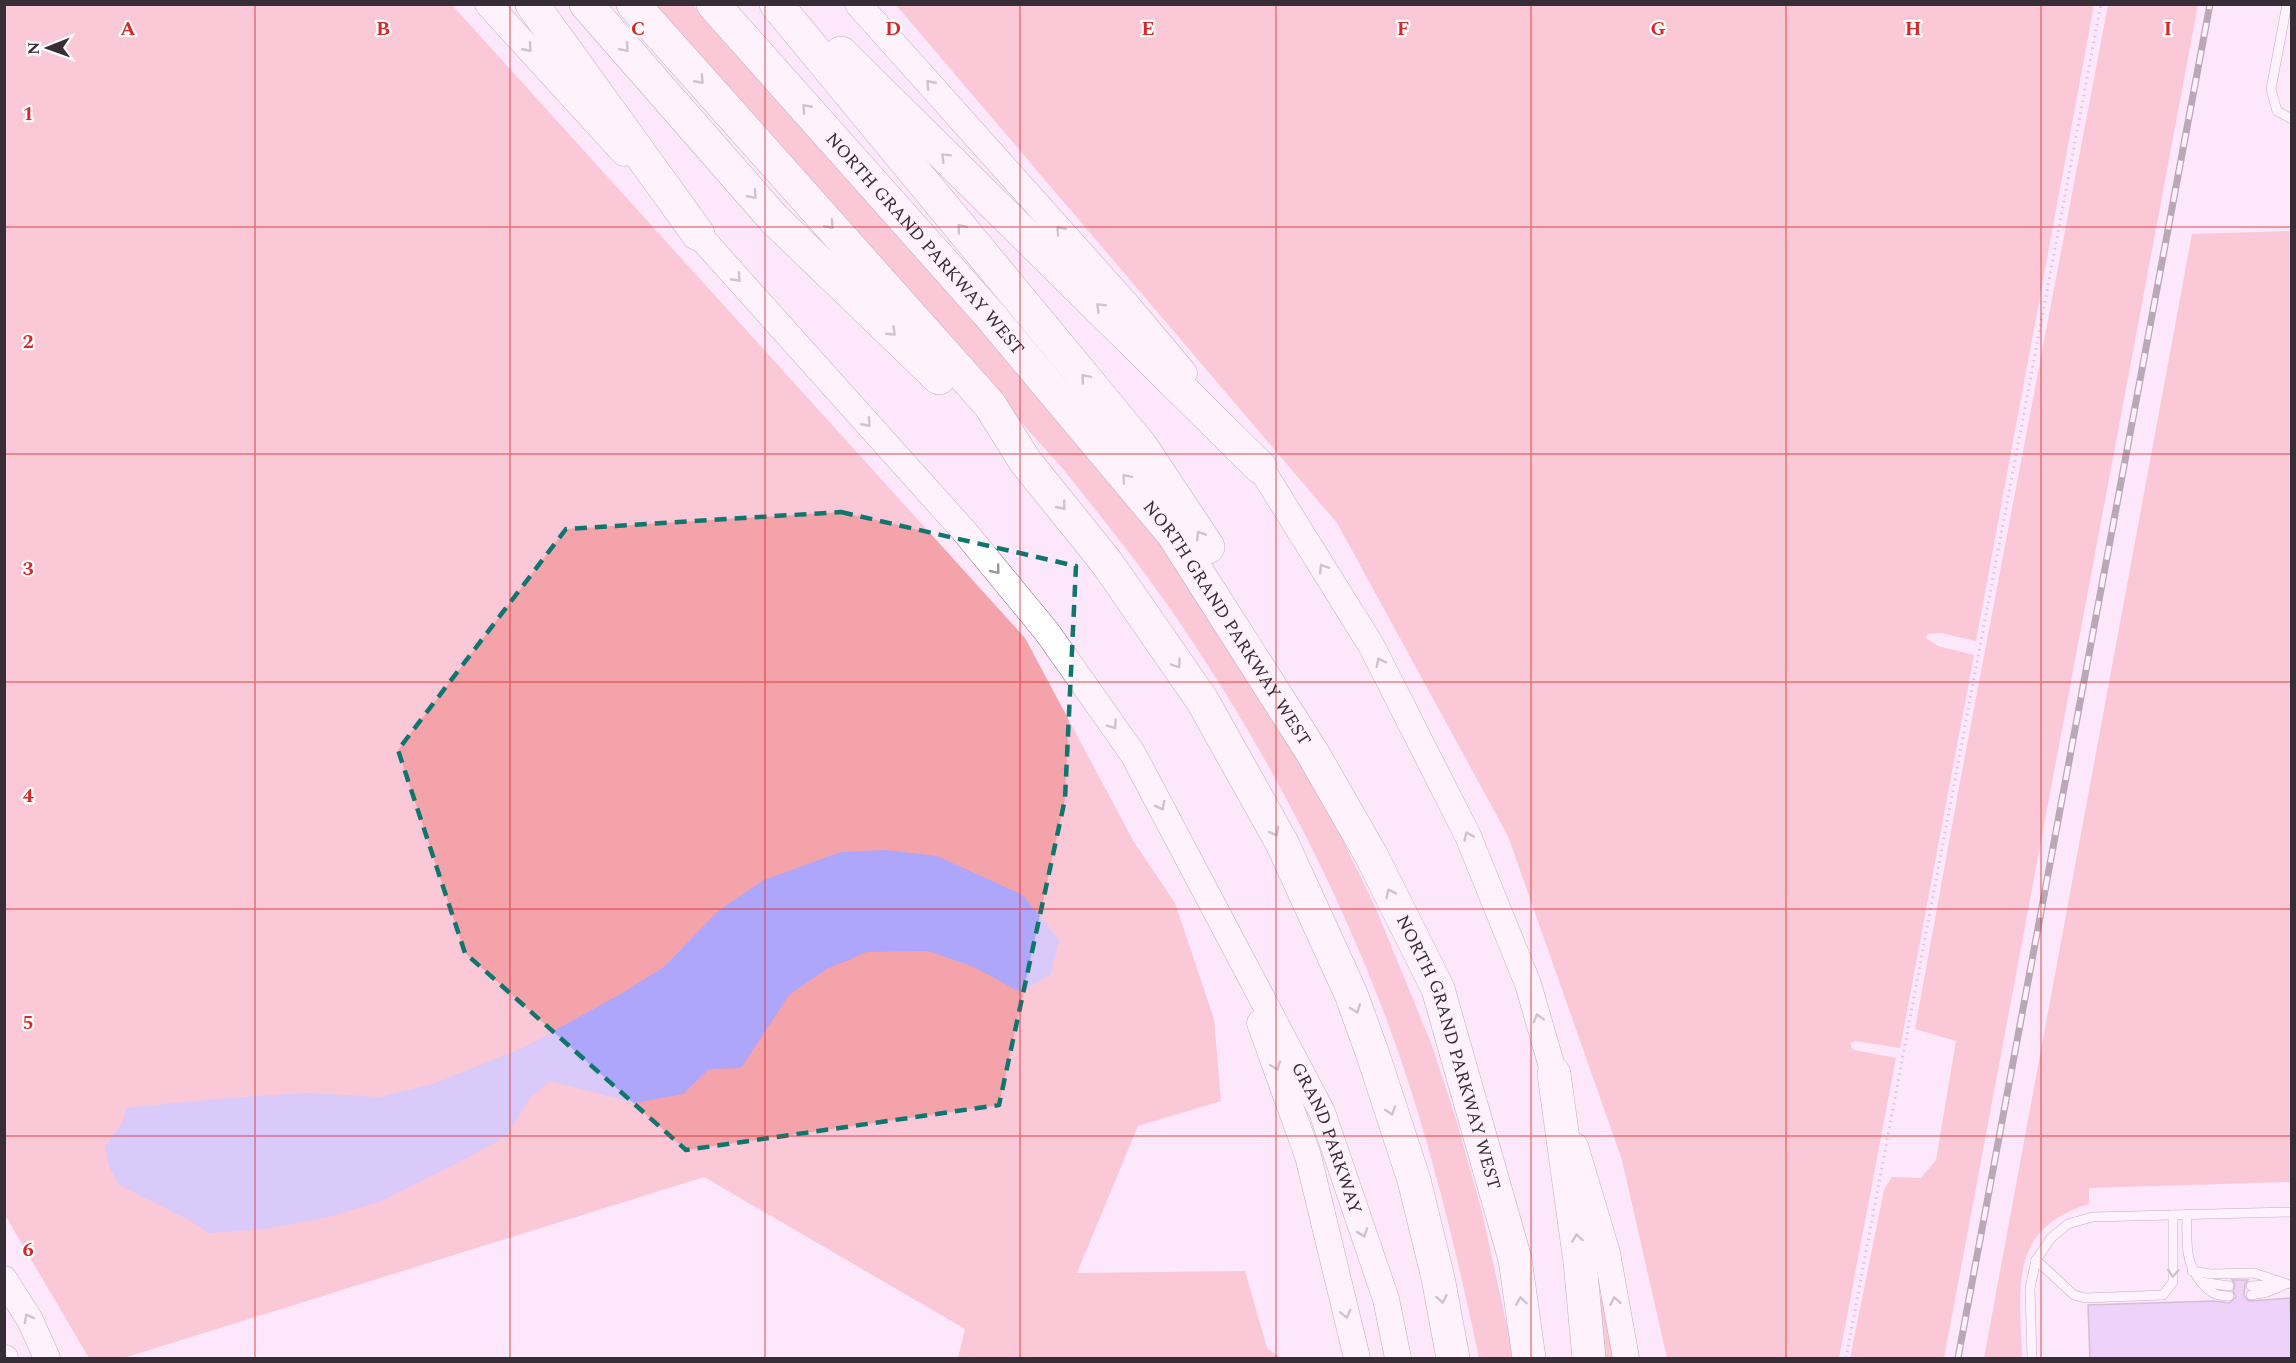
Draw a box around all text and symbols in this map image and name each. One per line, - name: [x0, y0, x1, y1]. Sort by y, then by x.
- text: A: [120, 14, 136, 44]
- text: B: [376, 14, 390, 44]
- text: C: [631, 14, 645, 44]
- text: D: [885, 14, 901, 44]
- text: E: [1141, 14, 1155, 44]
- text: F: [1397, 14, 1409, 44]
- text: G: [1650, 14, 1666, 44]
- text: H: [1905, 14, 1921, 44]
- text: I: [2164, 14, 2172, 44]
- north arrow: [18, 18, 78, 78]
- one-way arrow: [520, 40, 531, 51]
- text: N: [22, 42, 46, 55]
- one-way arrow: [618, 42, 629, 52]
- one-way arrow: [693, 73, 704, 84]
- one-way arrow: [926, 81, 937, 91]
- text: 1: [22, 99, 34, 129]
- one-way arrow: [802, 104, 813, 115]
- street label: NORTH GRAND PARKWAY WEST: [819, 126, 1031, 361]
- one-way arrow: [941, 153, 952, 164]
- one-way arrow: [746, 188, 757, 199]
- one-way arrow: [822, 219, 833, 230]
- one-way arrow: [957, 224, 968, 235]
- one-way arrow: [1056, 226, 1067, 236]
- one-way arrow: [730, 271, 741, 281]
- one-way arrow: [1096, 303, 1106, 314]
- one-way arrow: [885, 325, 896, 336]
- text: 2: [22, 327, 34, 357]
- one-way arrow: [1081, 374, 1092, 385]
- one-way arrow: [860, 416, 871, 427]
- one-way arrow: [1123, 474, 1134, 485]
- street label: NORTH GRAND PARKWAY WEST: [1136, 495, 1318, 751]
- one-way arrow: [1054, 499, 1065, 510]
- one-way arrow: [1196, 531, 1207, 542]
- text: 3: [22, 554, 34, 584]
- one-way arrow: [988, 563, 999, 574]
- one-way arrow: [1319, 564, 1331, 574]
- one-way arrow: [1170, 657, 1181, 668]
- one-way arrow: [1376, 658, 1387, 669]
- one-way arrow: [1106, 719, 1117, 730]
- text: 4: [22, 781, 34, 811]
- one-way arrow: [1154, 799, 1165, 810]
- one-way arrow: [1268, 826, 1279, 836]
- one-way arrow: [1463, 832, 1475, 843]
- one-way arrow: [1386, 888, 1398, 899]
- street label: NORTH GRAND PARKWAY WEST: [1389, 910, 1507, 1193]
- one-way arrow: [1349, 1003, 1362, 1014]
- text: 5: [22, 1008, 34, 1038]
- one-way arrow: [1533, 1013, 1545, 1024]
- street label: GRAND PARKWAY: [1284, 1058, 1369, 1218]
- one-way arrow: [1268, 1060, 1281, 1071]
- one-way arrow: [1384, 1105, 1397, 1116]
- one-way arrow: [1356, 1227, 1369, 1238]
- one-way arrow: [1571, 1233, 1583, 1242]
- text: 6: [22, 1235, 34, 1265]
- one-way arrow: [2167, 1268, 2180, 1278]
- one-way arrow: [1435, 1294, 1448, 1304]
- one-way arrow: [1515, 1296, 1527, 1305]
- one-way arrow: [1609, 1296, 1622, 1306]
- one-way arrow: [1339, 1309, 1352, 1319]
- one-way arrow: [24, 1314, 35, 1324]

